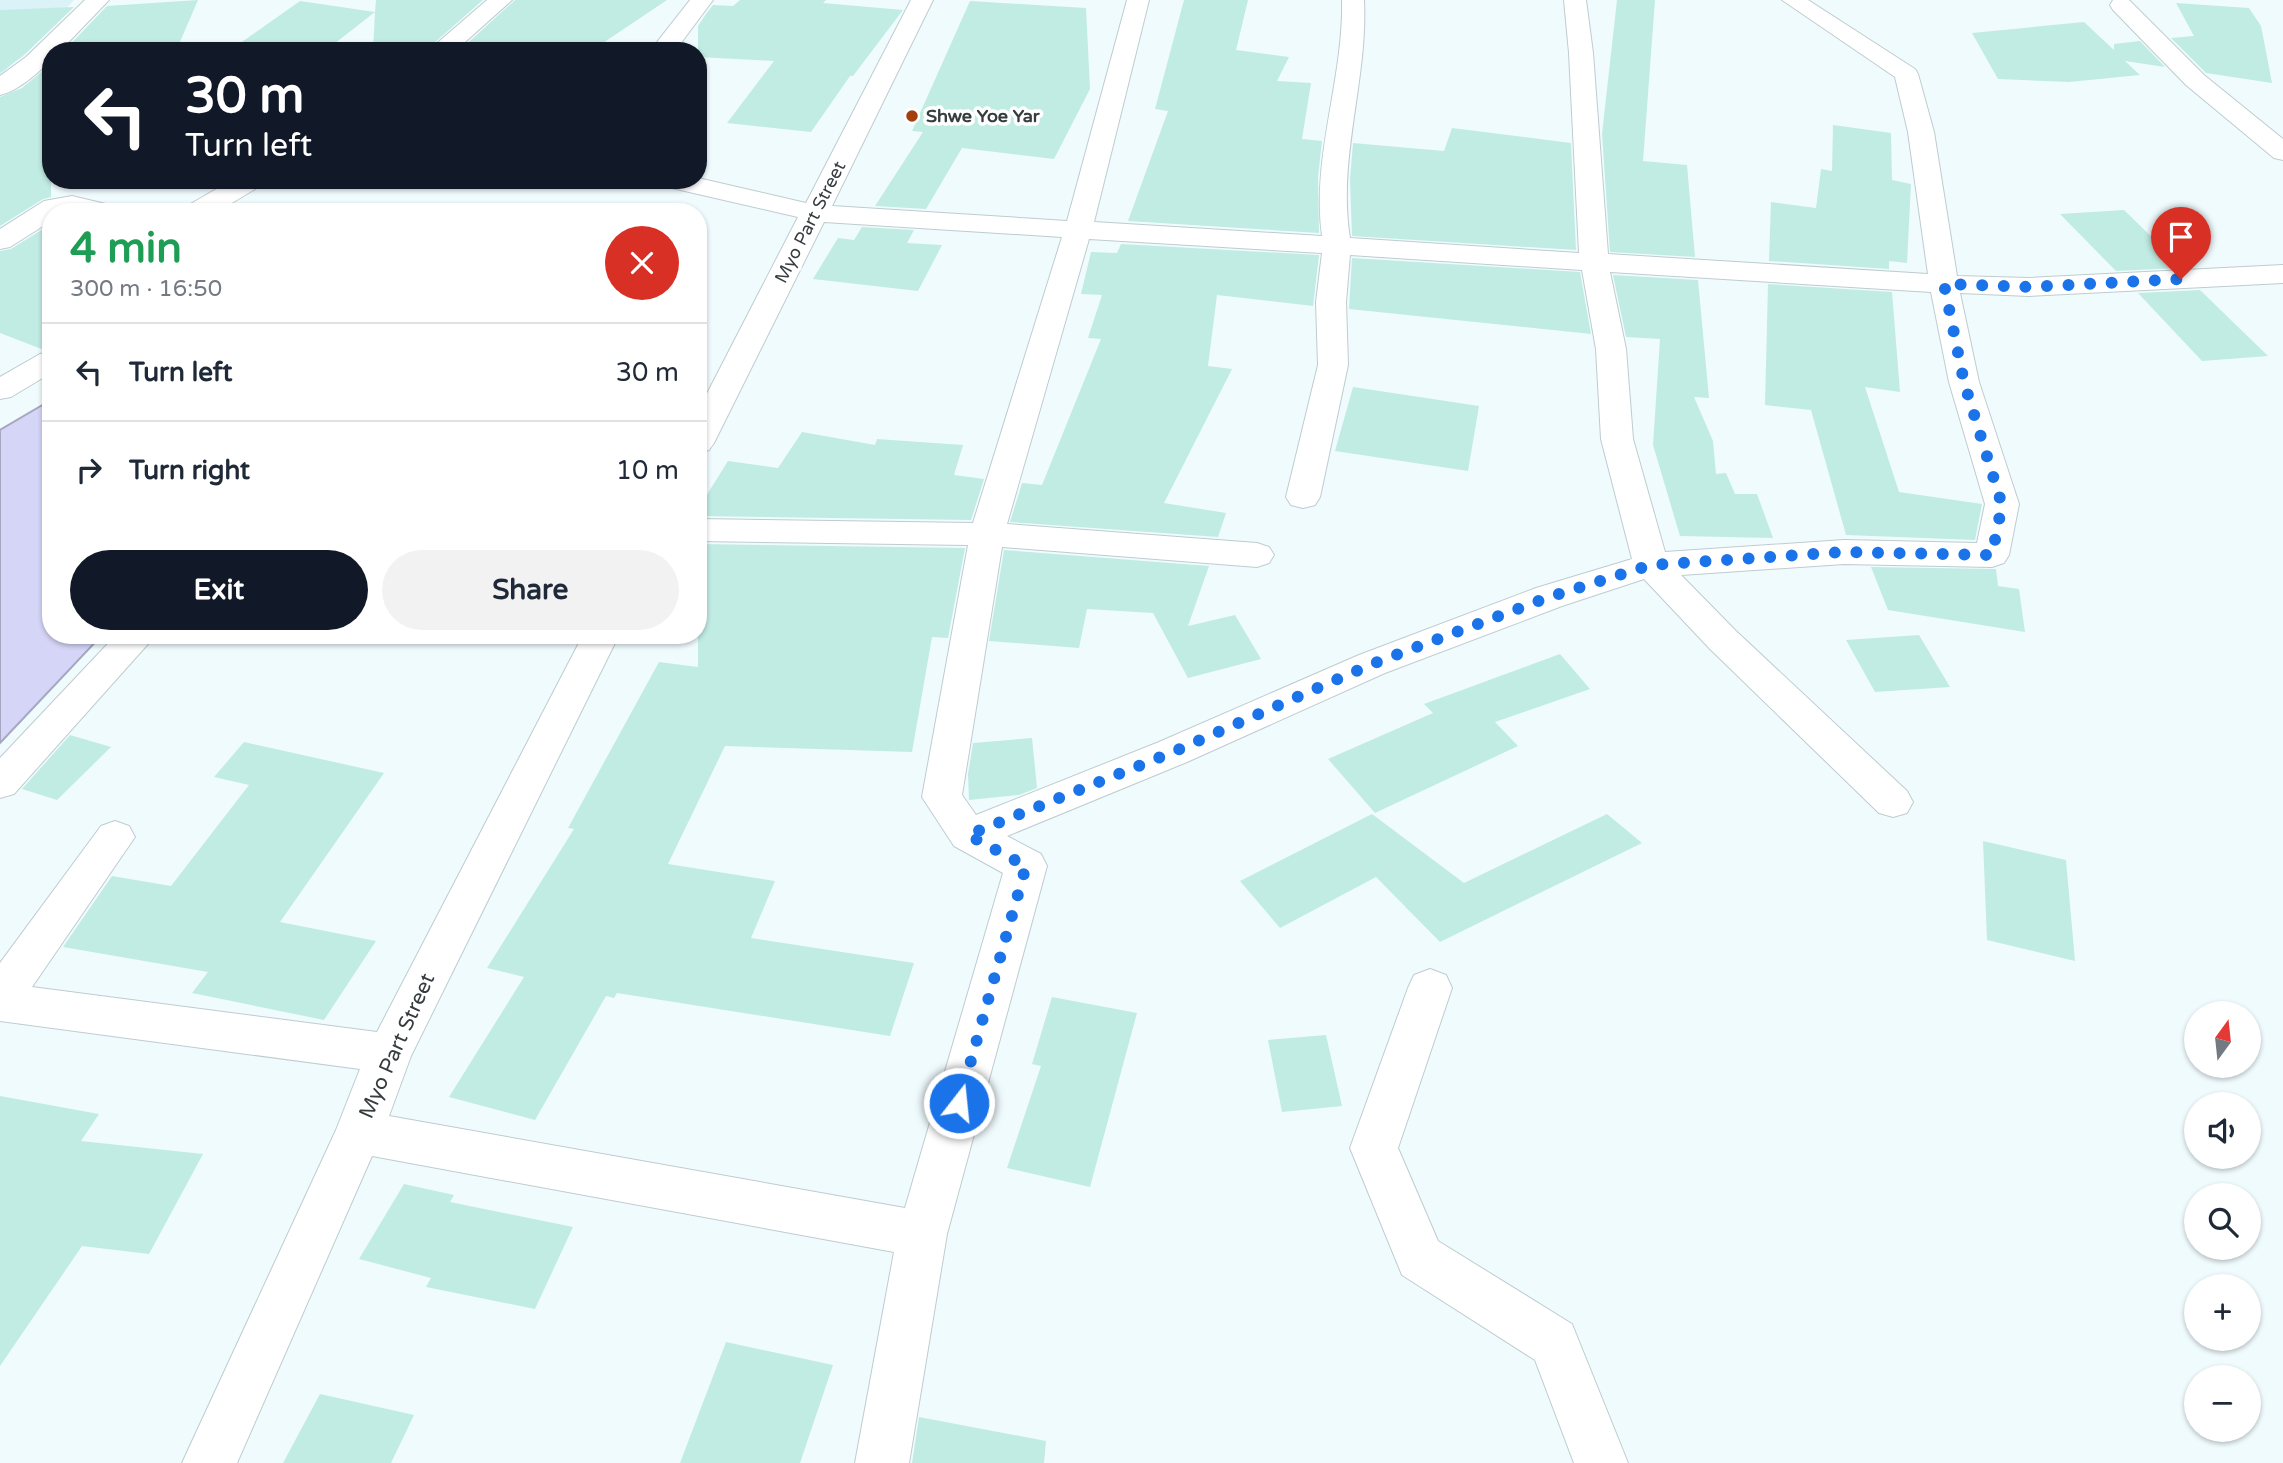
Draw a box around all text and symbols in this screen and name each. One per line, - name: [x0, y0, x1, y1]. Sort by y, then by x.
- text: 30 m: [185, 67, 304, 126]
- icon: left: [70, 70, 161, 161]
- place label: Shwe Yoe Yar: [926, 105, 1041, 127]
- marker: Shwe Yoe Yar: [904, 108, 920, 124]
- text: Turn left: [185, 127, 312, 165]
- street label: Myo Part Street: [770, 157, 850, 287]
- pin: [2151, 207, 2211, 279]
- icon: arrive: [2162, 218, 2200, 256]
- text: 4 min: [70, 223, 182, 274]
- button: close: [605, 226, 679, 300]
- text: 300 m · 16:50: [70, 275, 222, 303]
- icon: left: [70, 353, 108, 391]
- text: Turn left: [129, 357, 232, 388]
- text: 30 m: [616, 357, 679, 388]
- icon: right: [70, 451, 108, 489]
- text: Turn right: [129, 455, 250, 486]
- text: 10 m: [616, 455, 679, 486]
- button: Exit: [70, 550, 368, 630]
- button: Share: [382, 550, 679, 630]
- street label: Myo Part Street: [354, 969, 440, 1123]
- north arrow: [2184, 1001, 2261, 1078]
- map controls: [2184, 1001, 2261, 1442]
- position arrow: [922, 1066, 996, 1140]
- button: sound: [2184, 1092, 2261, 1169]
- button: search: [2184, 1183, 2261, 1260]
- button: +: [2184, 1274, 2261, 1351]
- button: −: [2184, 1365, 2261, 1442]

